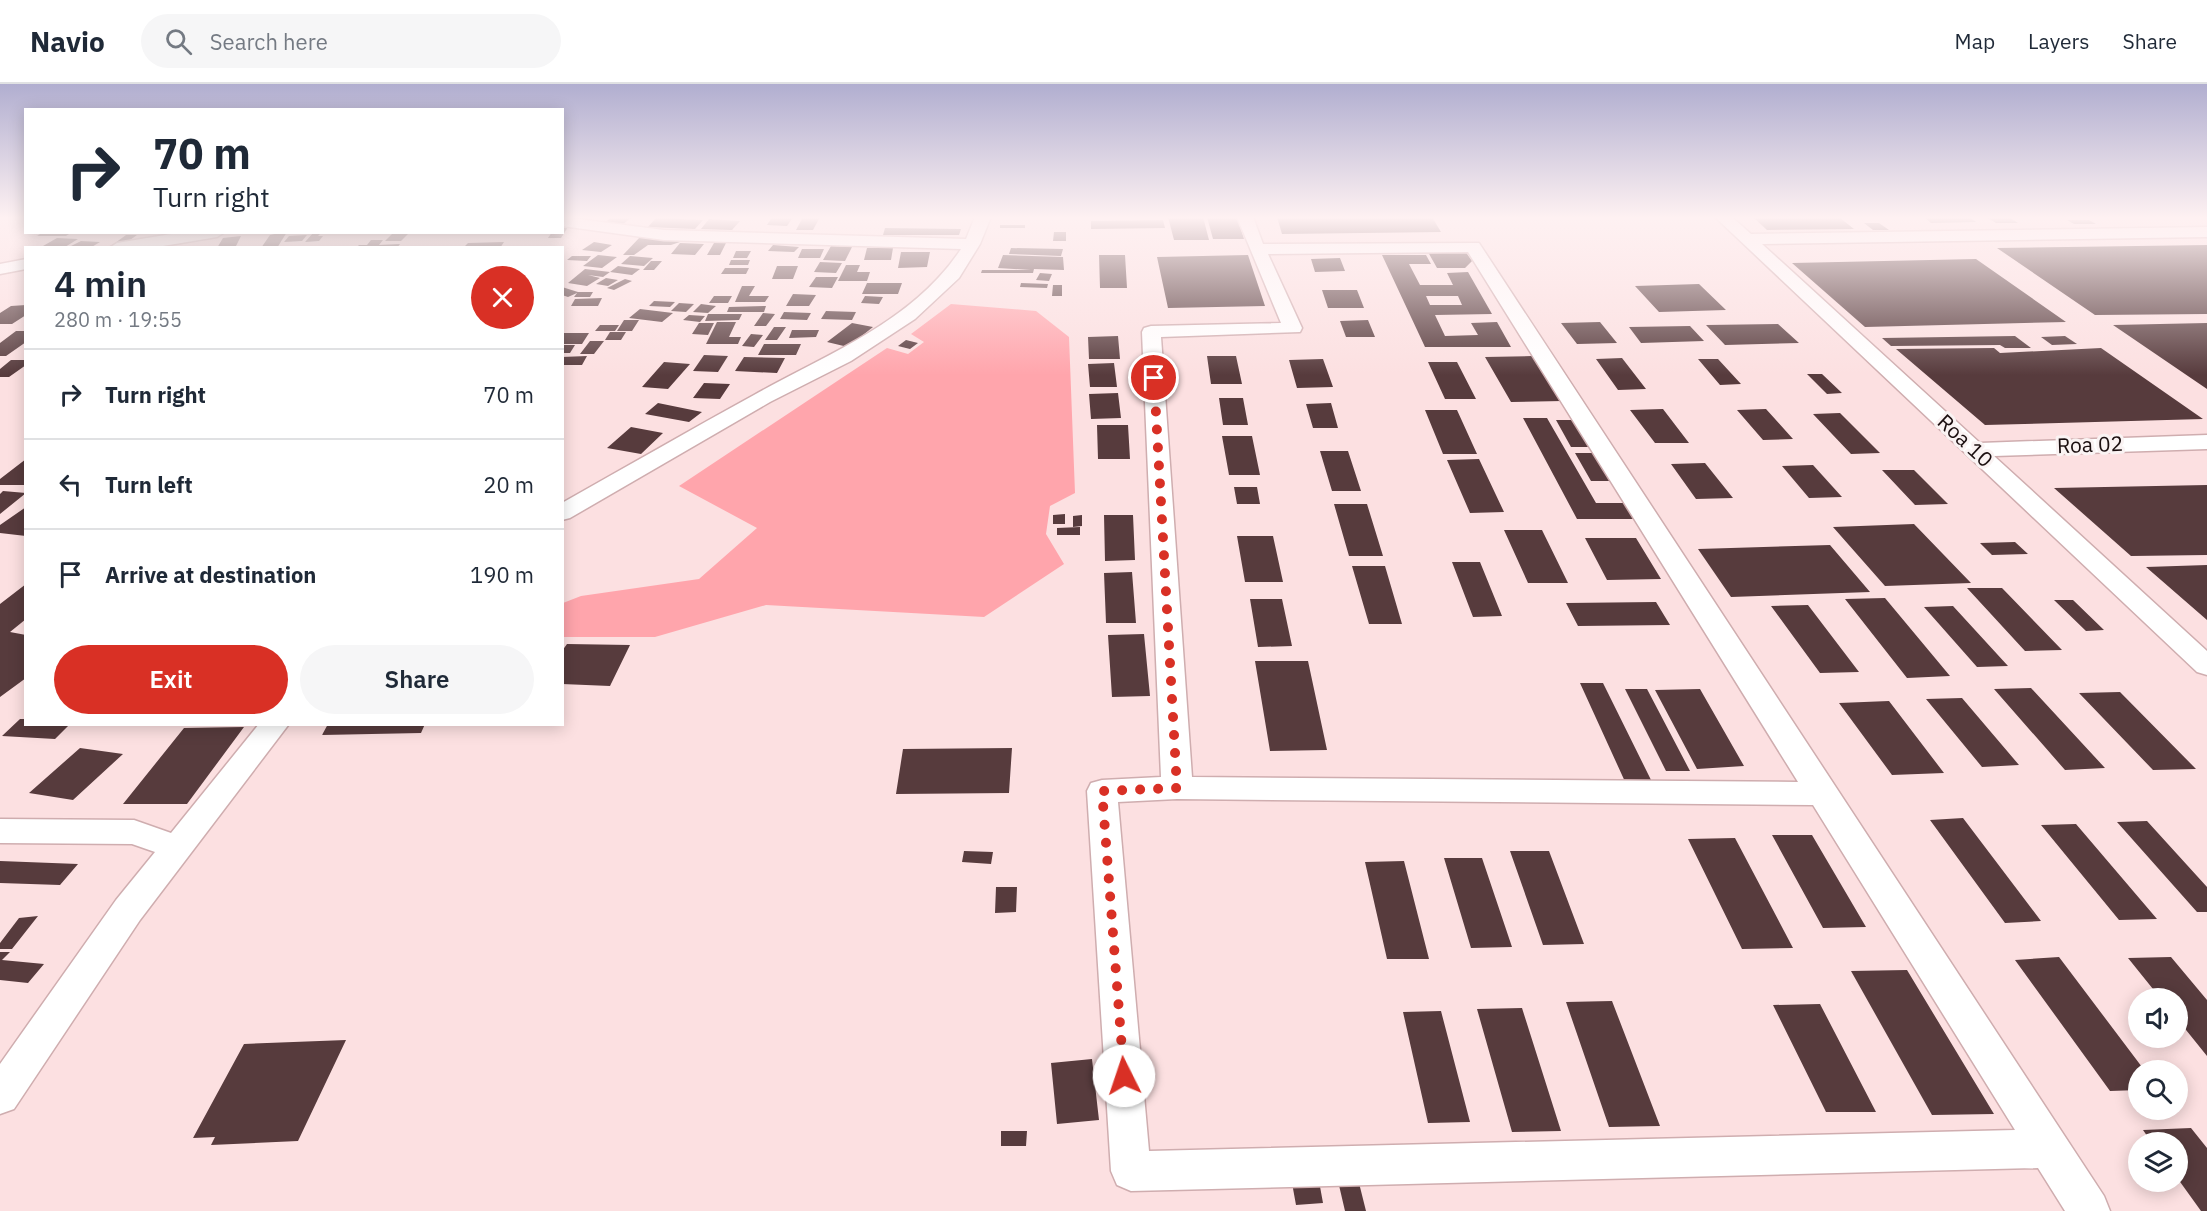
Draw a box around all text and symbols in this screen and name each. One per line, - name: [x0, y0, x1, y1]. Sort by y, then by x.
- search box: [141, 14, 561, 68]
- text: Navio: [30, 23, 105, 60]
- icon: search: [162, 25, 195, 58]
- text: Search here: [210, 27, 328, 56]
- text: Map: [1955, 27, 1995, 55]
- text: Layers: [2028, 27, 2090, 55]
- text: Share: [2123, 27, 2177, 55]
- text: 70 m: [153, 126, 251, 181]
- icon: right: [54, 132, 132, 210]
- text: Turn right: [153, 179, 270, 214]
- text: 4 min: [54, 260, 147, 307]
- button: close: [471, 266, 534, 329]
- text: 280 m · 19:55: [54, 306, 182, 333]
- pin: [1128, 352, 1179, 403]
- icon: arrive: [1137, 361, 1170, 394]
- icon: right: [54, 378, 87, 411]
- text: Turn right: [105, 380, 206, 409]
- text: 70 m: [483, 380, 534, 409]
- street label: Roa 10: [1932, 407, 1999, 473]
- street label: Roa 02: [2056, 429, 2124, 459]
- icon: left: [54, 468, 87, 501]
- text: Turn left: [105, 470, 193, 499]
- text: 20 m: [483, 470, 534, 499]
- icon: arrive: [54, 558, 87, 591]
- text: Arrive at destination: [105, 560, 316, 589]
- text: 190 m: [470, 560, 534, 589]
- button: Exit: [54, 645, 288, 714]
- button: Share: [300, 645, 534, 714]
- map controls: [2128, 988, 2188, 1192]
- button: sound: [2128, 988, 2188, 1048]
- position arrow: [1092, 1044, 1156, 1108]
- button: search: [2128, 1060, 2188, 1120]
- button: layers: [2128, 1132, 2188, 1192]

